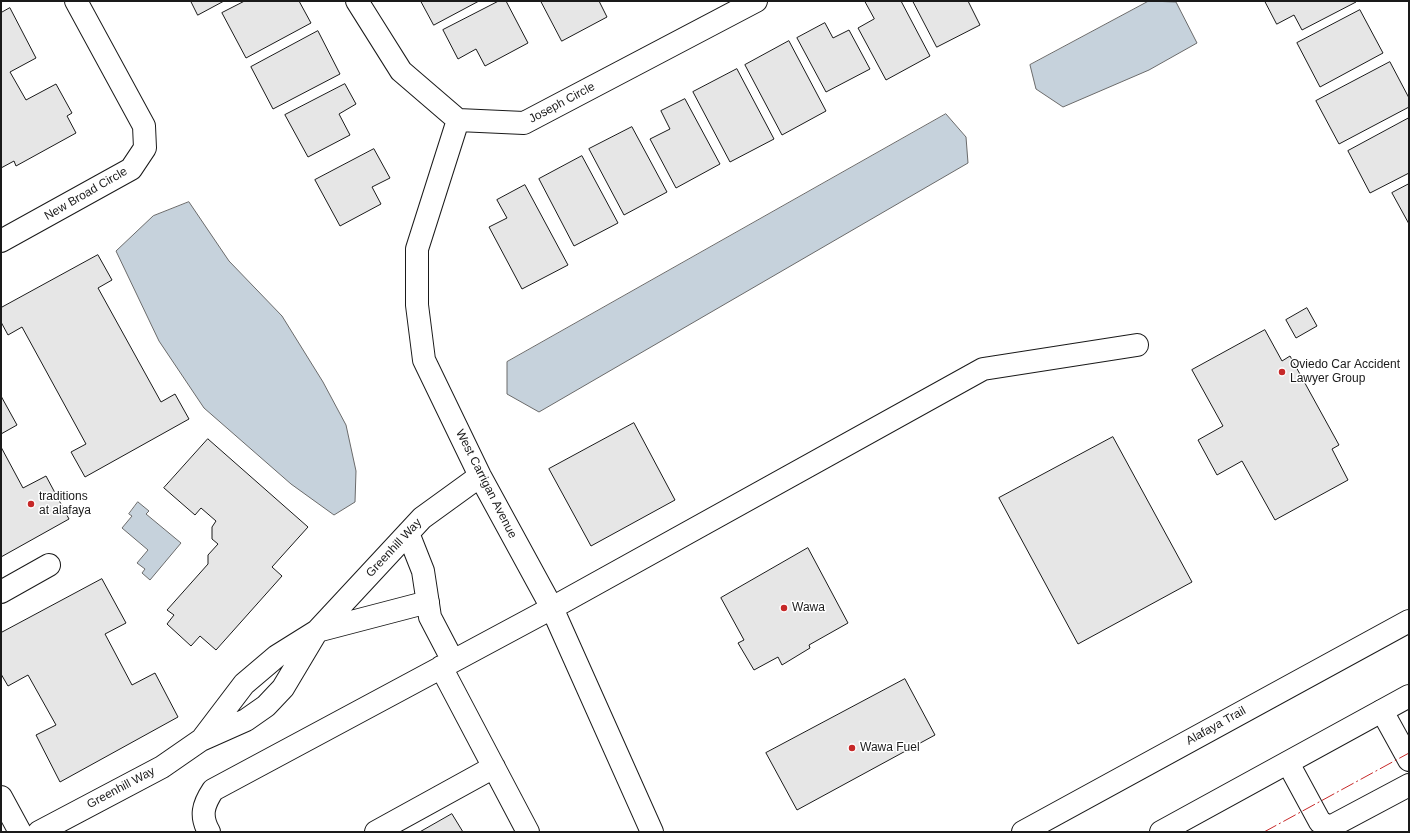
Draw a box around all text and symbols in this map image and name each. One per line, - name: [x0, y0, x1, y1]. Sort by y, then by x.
- street label: Joseph Circle: [527, 80, 597, 126]
- street label: New Broad Circle: [42, 164, 130, 224]
- place label: Oviedo Car Accident Lawyer Group: [1290, 358, 1400, 386]
- marker: Oviedo Car Accident Lawyer Group: [1277, 367, 1287, 377]
- street label: West Carrigan Avenue: [452, 427, 520, 541]
- place label: traditions at alafaya: [39, 490, 91, 518]
- marker: traditions at alafaya: [26, 499, 36, 509]
- street label: Greenhill Way: [363, 516, 425, 580]
- place label: Wawa: [792, 601, 825, 615]
- marker: Wawa: [779, 603, 789, 613]
- street label: Alafaya Trail: [1184, 704, 1248, 748]
- place label: Wawa Fuel: [860, 741, 920, 755]
- marker: Wawa Fuel: [847, 743, 857, 753]
- street label: Greenhill Way: [85, 764, 157, 812]

